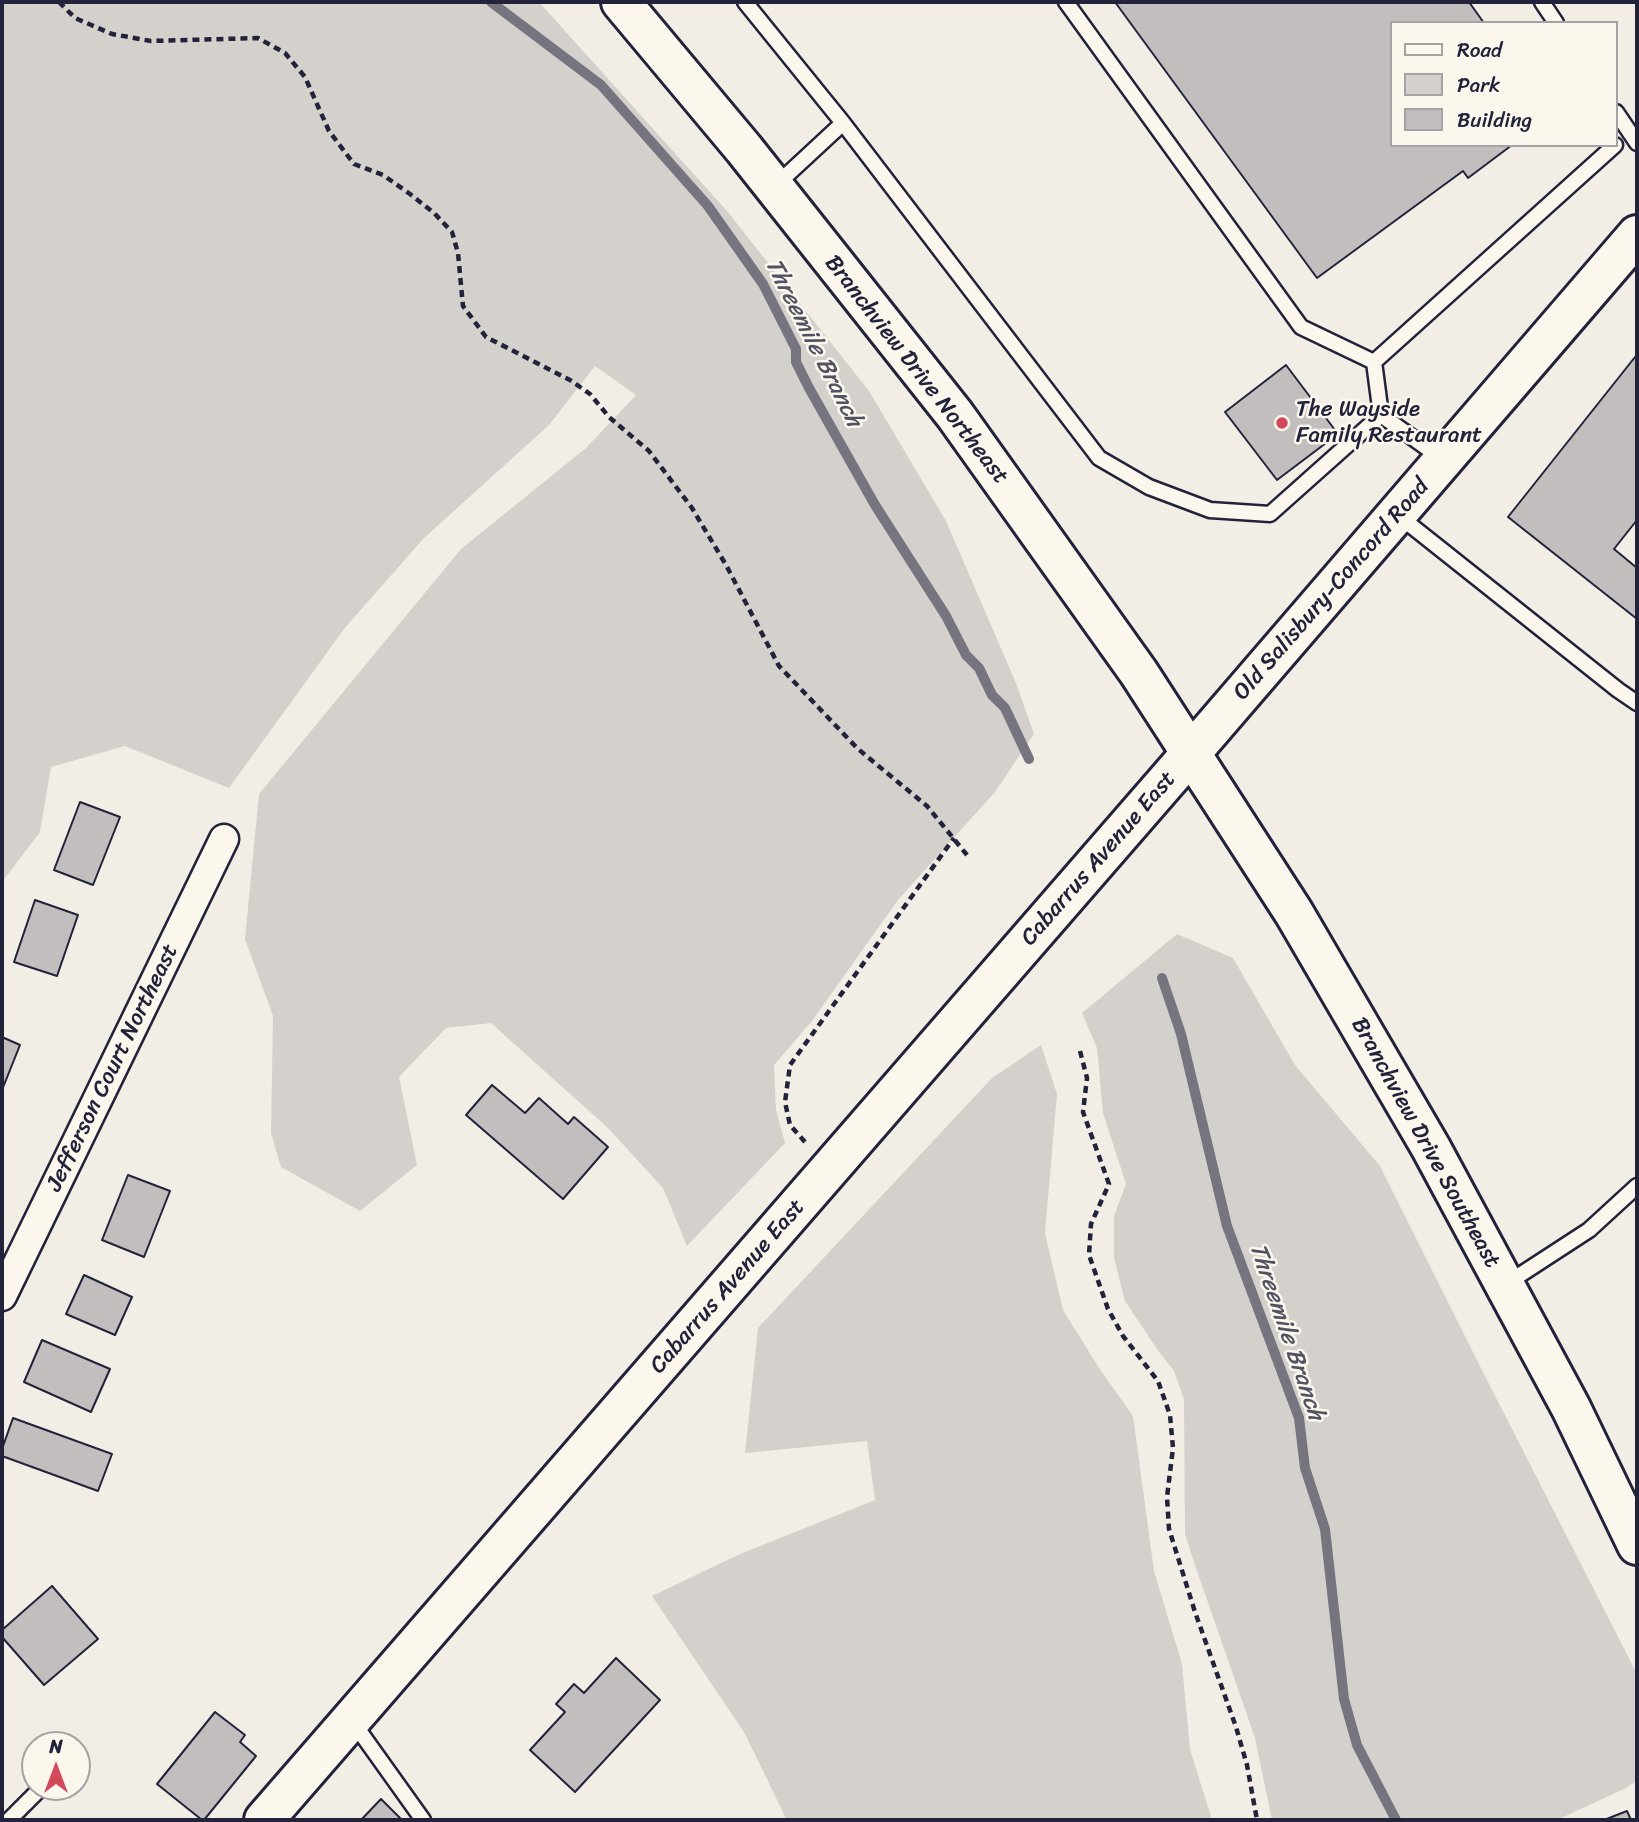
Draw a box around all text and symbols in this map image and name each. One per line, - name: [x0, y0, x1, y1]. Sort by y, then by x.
- legend: [1390, 21, 1618, 147]
- text: Road: [1457, 31, 1502, 69]
- text: Park: [1457, 66, 1500, 104]
- text: Building: [1457, 101, 1532, 139]
- street label: Branchview Drive Northeast: [818, 250, 1014, 490]
- water label: Threemile Branch: [758, 254, 868, 432]
- place label: The Wayside Family Restaurant: [1296, 396, 1482, 450]
- marker: The Wayside Family Restaurant: [1274, 415, 1290, 431]
- street label: Old Salisbury-Concord Road: [1228, 474, 1436, 706]
- street label: Cabarrus Avenue East: [1016, 766, 1182, 952]
- street label: Jefferson Court Northeast: [41, 940, 185, 1196]
- street label: Branchview Drive Southeast: [1345, 1013, 1505, 1273]
- street label: Cabarrus Avenue East: [645, 1194, 811, 1380]
- water label: Threemile Branch: [1242, 1240, 1330, 1424]
- text: N: [49, 1730, 63, 1763]
- north arrow: [21, 1731, 91, 1801]

